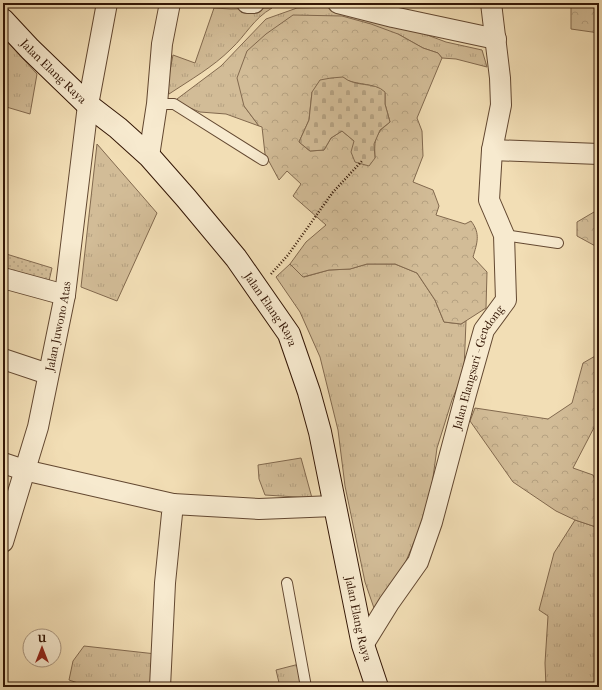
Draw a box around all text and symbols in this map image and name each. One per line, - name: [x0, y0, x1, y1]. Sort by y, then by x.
- street label: Jalan Elang Raya: [17, 36, 90, 107]
- street label: Jalan Elang Raya: [240, 269, 300, 349]
- street label: Jalan Juwono Atas: [42, 280, 74, 374]
- street label: Jalan Elangsari - Gendong: [450, 302, 507, 432]
- street label: Jalan Elang Raya: [342, 574, 375, 663]
- north arrow: [22, 628, 62, 668]
- text: U: [37, 632, 47, 645]

